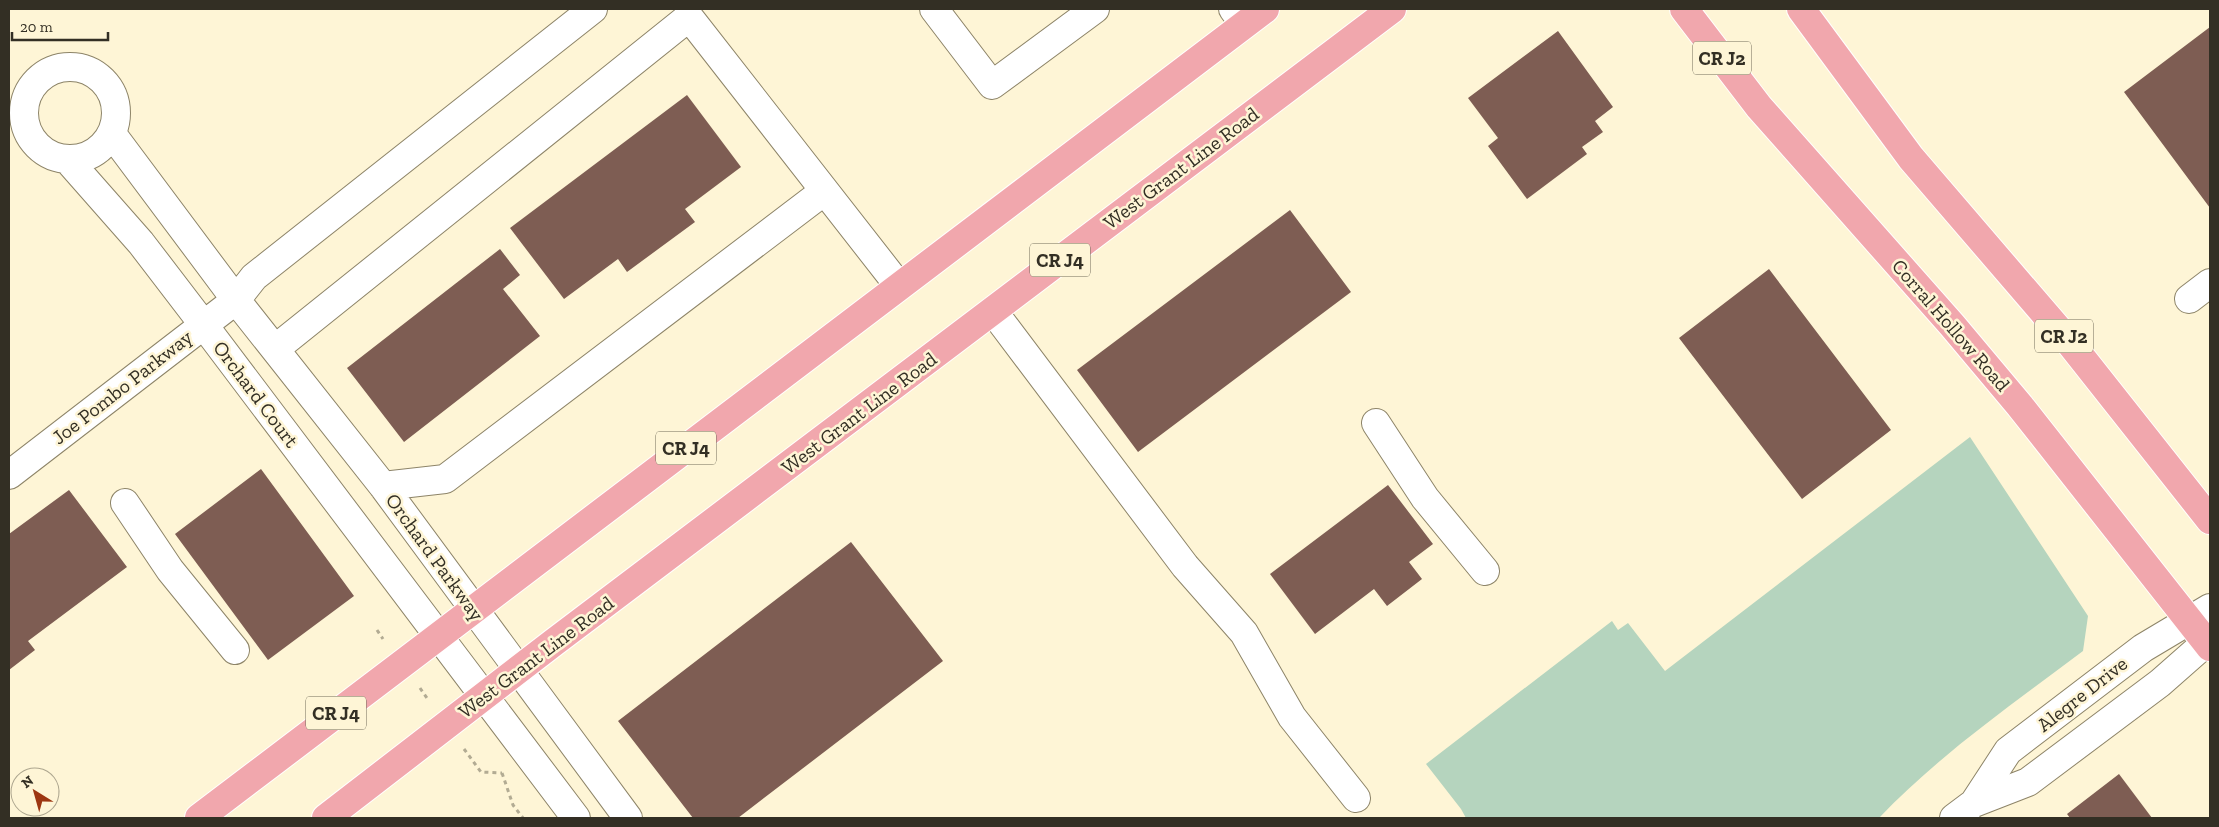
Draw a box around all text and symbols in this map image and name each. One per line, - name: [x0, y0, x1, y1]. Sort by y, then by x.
- scale bar: [12, 10, 109, 42]
- text: 20 m: [20, 18, 53, 36]
- road number: CR J2: [1693, 42, 1751, 74]
- street label: West Grant Line Road: [1099, 102, 1263, 234]
- road number: CR J4: [1030, 244, 1090, 276]
- street label: Corral Hollow Road: [1887, 254, 2015, 396]
- road number: CR J2: [2035, 320, 2093, 352]
- street label: Joe Pombo Parkway: [47, 324, 198, 449]
- street label: Orchard Court: [208, 336, 304, 452]
- street label: West Grant Line Road: [777, 347, 941, 479]
- road number: CR J4: [656, 432, 716, 464]
- street label: Orchard Parkway: [381, 489, 490, 626]
- street label: West Grant Line Road: [454, 591, 618, 723]
- street label: Alegre Drive: [2032, 651, 2132, 737]
- road number: CR J4: [306, 696, 366, 730]
- north arrow: [10, 767, 60, 817]
- text: N: [18, 772, 37, 792]

